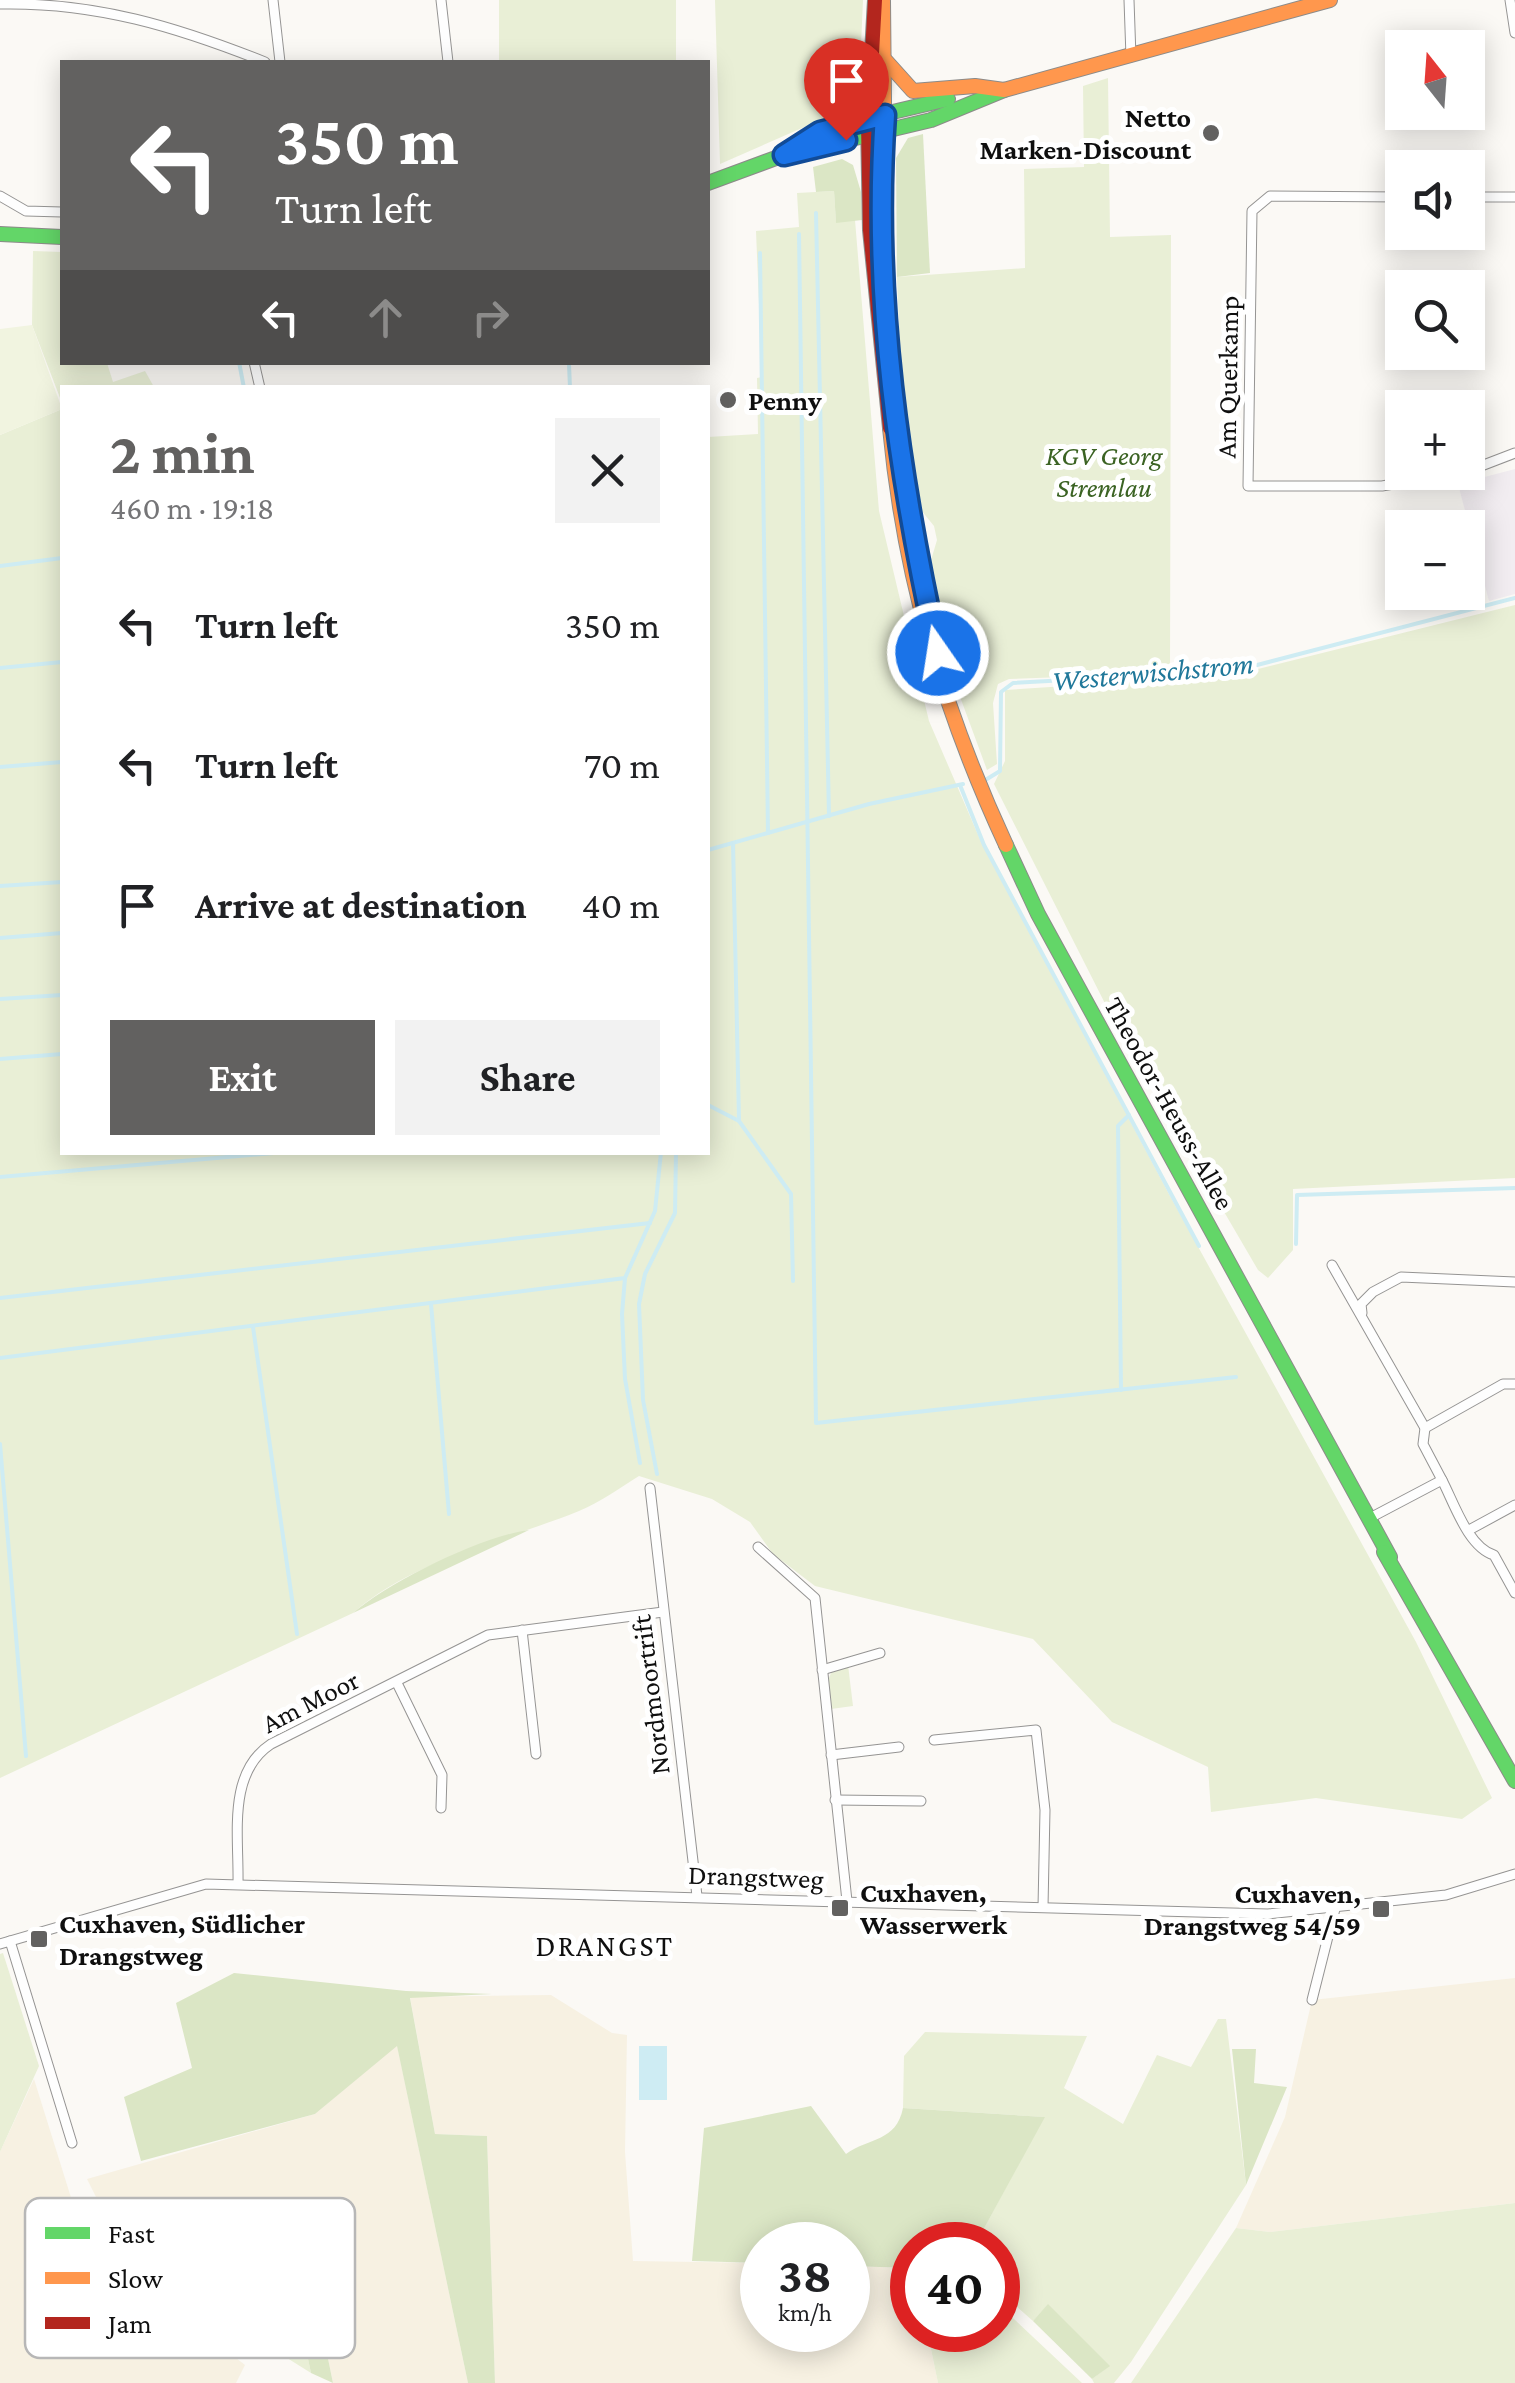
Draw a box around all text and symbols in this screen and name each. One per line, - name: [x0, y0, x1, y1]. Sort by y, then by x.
- north arrow: [1385, 30, 1485, 130]
- map controls: [1385, 30, 1485, 610]
- pin: [804, 38, 889, 141]
- icon: arrive: [819, 53, 874, 108]
- icon: left: [110, 100, 240, 230]
- text: 350 m: [275, 101, 459, 179]
- place label: Netto Marken-Discount: [980, 102, 1192, 165]
- marker: Netto Marken-Discount: [1200, 122, 1222, 144]
- button: sound: [1385, 150, 1485, 250]
- text: Turn left: [275, 183, 432, 233]
- button: search: [1385, 270, 1485, 370]
- icon: left: [253, 290, 308, 345]
- icon: ahead: [358, 290, 413, 345]
- icon: right: [463, 290, 518, 345]
- street label: Am Querkamp: [1211, 295, 1244, 459]
- place label: Penny: [748, 385, 822, 416]
- marker: Penny: [717, 389, 739, 411]
- button: +: [1385, 390, 1485, 490]
- button: close: [555, 418, 660, 523]
- text: 2 min: [110, 419, 255, 486]
- park label: KGV Georg Stremlau: [1046, 440, 1164, 503]
- text: 460 m · 19:18: [110, 490, 274, 526]
- button: −: [1385, 510, 1485, 610]
- icon: left: [110, 598, 165, 653]
- position arrow: [886, 601, 990, 705]
- text: Turn left: [195, 604, 338, 646]
- text: 350 m: [565, 604, 660, 646]
- water label: Westerwischstrom: [1051, 646, 1255, 697]
- icon: left: [110, 738, 165, 793]
- text: Turn left: [195, 744, 338, 786]
- text: 70 m: [584, 744, 660, 786]
- icon: arrive: [110, 878, 165, 933]
- text: Arrive at destination: [195, 884, 527, 926]
- text: 40 m: [581, 884, 660, 926]
- street label: Theodor-Heuss-Allee: [1098, 992, 1241, 1215]
- button: Exit: [110, 1020, 375, 1135]
- button: Share: [395, 1020, 660, 1135]
- street label: Nordmoortrift: [625, 1613, 676, 1777]
- street label: Am Moor: [257, 1664, 364, 1739]
- street label: Drangstweg: [688, 1859, 825, 1894]
- place label: Cuxhaven, Wasserwerk: [859, 1877, 1008, 1940]
- place label: Cuxhaven, Drangstweg 54/59: [1144, 1878, 1361, 1941]
- marker: Cuxhaven, Wasserwerk: [829, 1897, 851, 1919]
- marker: Cuxhaven, Drangstweg 54/59: [1370, 1898, 1392, 1920]
- place label: Cuxhaven, Südlicher Drangstweg: [59, 1908, 305, 1971]
- marker: Cuxhaven, Südlicher Drangstweg: [28, 1928, 50, 1950]
- district label: DRANGST: [535, 1929, 675, 1962]
- legend: [25, 2198, 355, 2358]
- text: Fast: [108, 2218, 155, 2249]
- speed limit sign: 40: [890, 2222, 1020, 2352]
- text: 38: [778, 2247, 832, 2303]
- text: Slow: [108, 2263, 163, 2294]
- text: km/h: [778, 2299, 832, 2326]
- text: Jam: [105, 2308, 152, 2339]

